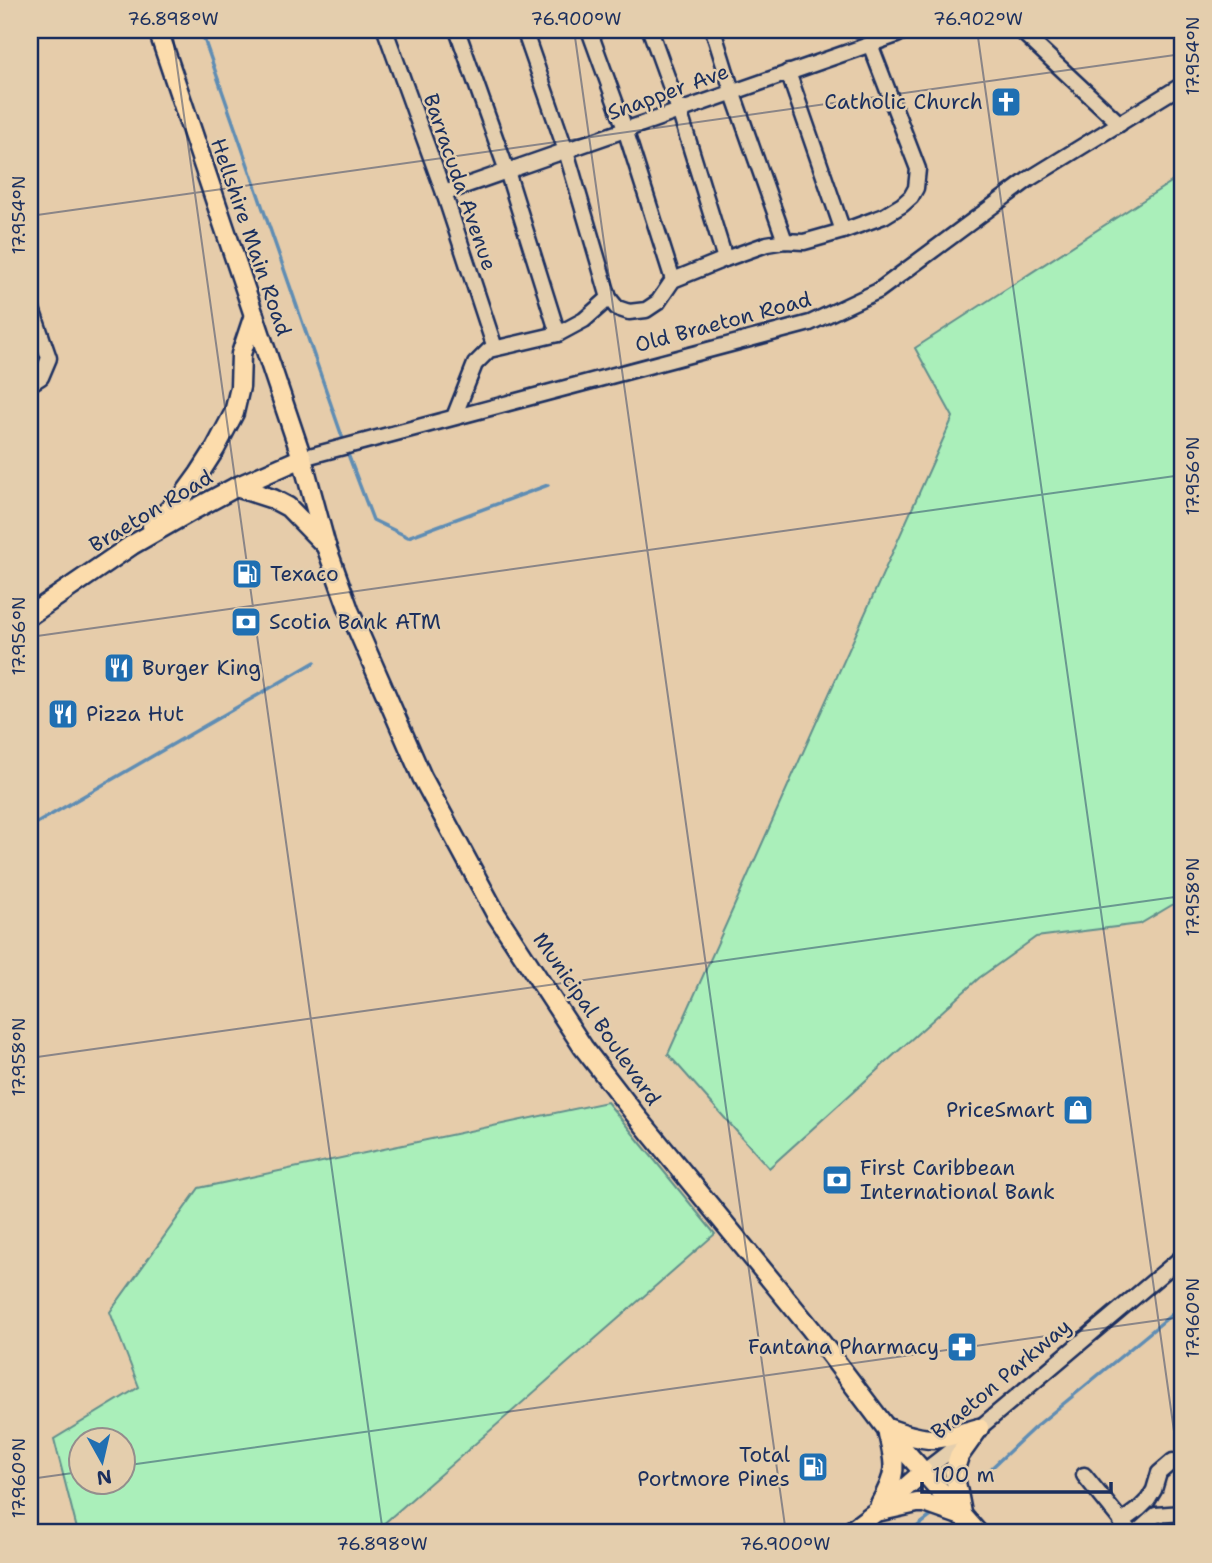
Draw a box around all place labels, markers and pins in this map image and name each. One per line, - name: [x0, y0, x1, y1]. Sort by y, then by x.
- church icon: Catholic Church: [989, 85, 1023, 119]
- place label: Catholic Church: [824, 88, 983, 116]
- fuel station icon: Texaco: [230, 557, 264, 591]
- place label: Texaco: [270, 560, 339, 588]
- bank icon: Scotia Bank ATM: [229, 605, 263, 639]
- place label: Scotia Bank ATM: [269, 608, 441, 636]
- restaurant icon: Burger King: [102, 651, 136, 685]
- place label: Burger King: [142, 654, 261, 682]
- restaurant icon: Pizza Hut: [46, 697, 80, 731]
- place label: Pizza Hut: [86, 700, 184, 728]
- shop icon: PriceSmart: [1061, 1093, 1095, 1127]
- place label: PriceSmart: [946, 1096, 1055, 1124]
- place label: First Caribbean International Bank: [860, 1154, 1055, 1206]
- bank icon: First Caribbean International Bank: [820, 1163, 854, 1197]
- pharmacy icon: Fantana Pharmacy: [945, 1330, 979, 1364]
- place label: Fantana Pharmacy: [748, 1333, 939, 1361]
- place label: Total Portmore Pines: [637, 1441, 791, 1493]
- fuel station icon: Total Portmore Pines: [796, 1450, 830, 1484]

